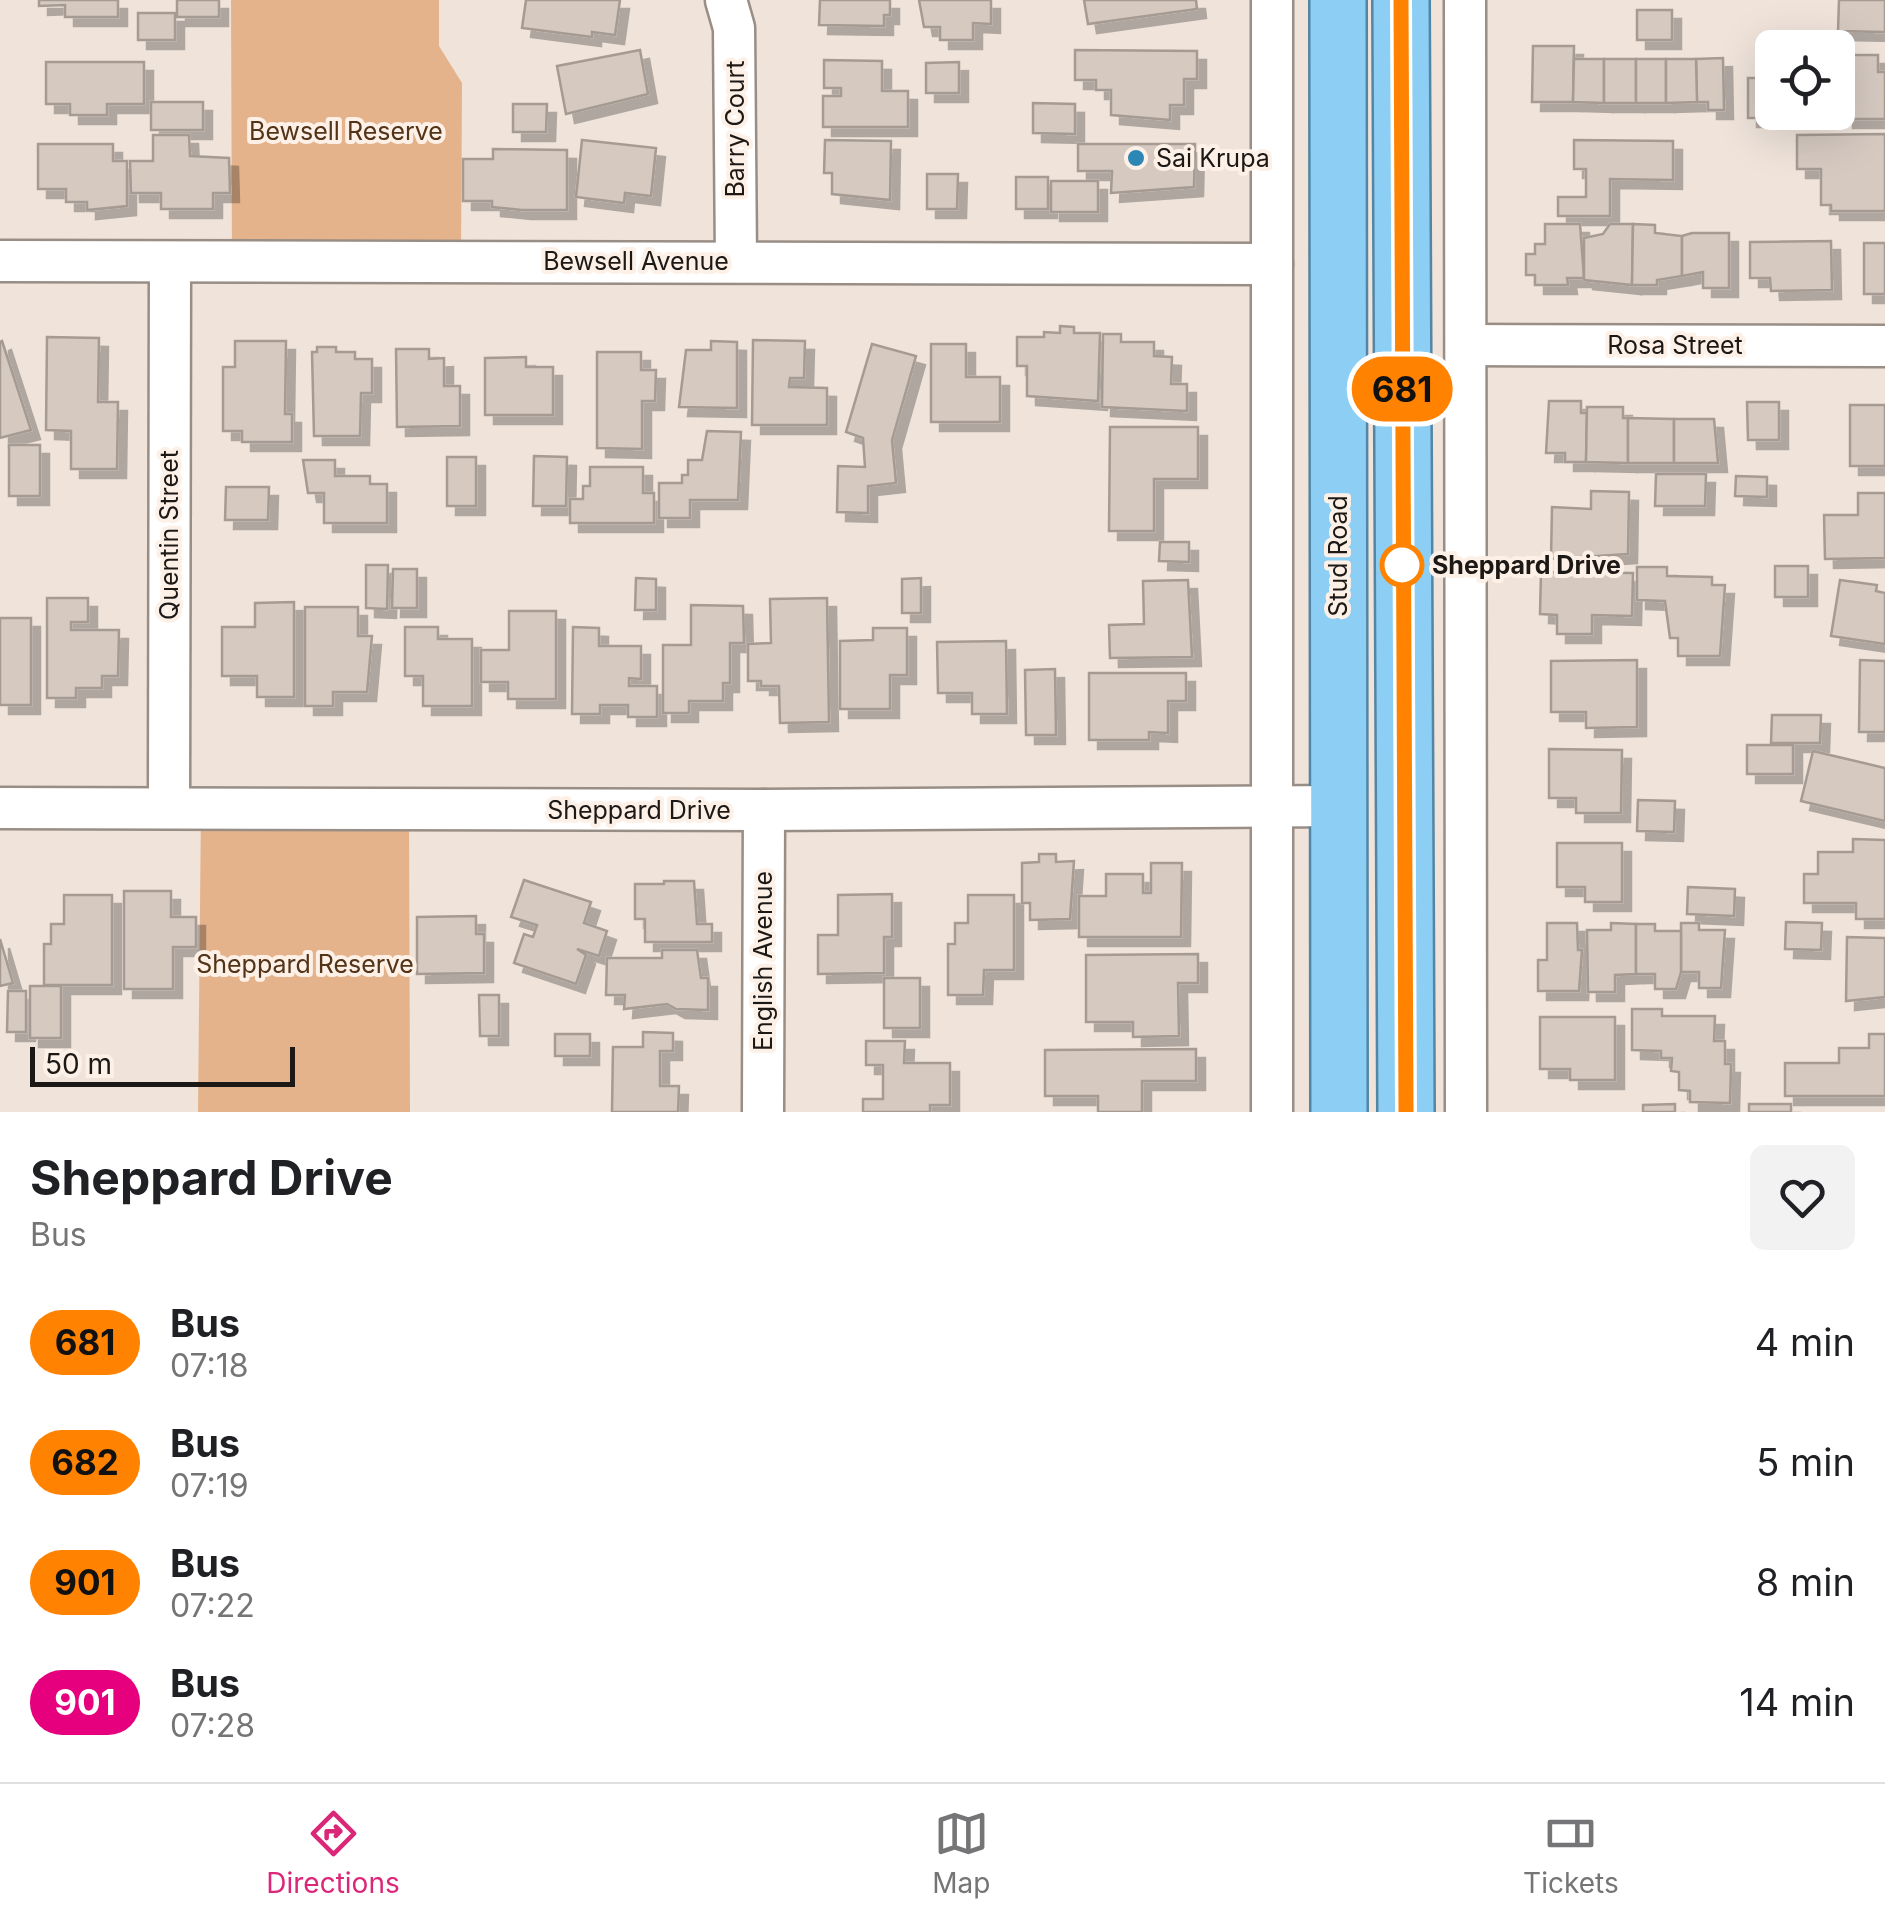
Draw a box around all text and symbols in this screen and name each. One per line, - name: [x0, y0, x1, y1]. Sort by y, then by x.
- map controls: [1755, 30, 1855, 130]
- button: locate: [1755, 30, 1855, 130]
- street label: Barry Court: [720, 60, 750, 198]
- park label: Bewsell Reserve: [249, 116, 443, 146]
- place label: Sai Krupa: [1156, 143, 1270, 173]
- marker: Sai Krupa: [1125, 147, 1147, 169]
- street label: Bewsell Avenue: [543, 246, 729, 276]
- street label: Rosa Street: [1607, 330, 1743, 360]
- line badge: 681: [1344, 356, 1460, 422]
- text: 681: [1372, 368, 1432, 410]
- street label: Quentin Street: [154, 450, 184, 620]
- street label: Stud Road: [1323, 495, 1353, 617]
- marker: Sheppard Drive: [1381, 544, 1423, 586]
- place label: Sheppard Drive: [1432, 550, 1621, 580]
- street label: Sheppard Drive: [547, 795, 731, 825]
- street label: English Avenue: [748, 871, 778, 1051]
- park label: Sheppard Reserve: [196, 949, 414, 979]
- scale bar: [30, 1042, 295, 1086]
- text: 50 m: [45, 1047, 112, 1081]
- button: heart: [1750, 1145, 1855, 1250]
- text: Sheppard Drive: [30, 1148, 393, 1207]
- text: Bus: [30, 1215, 87, 1254]
- text: Bus: [170, 1300, 240, 1346]
- text: 4 min: [1755, 1319, 1855, 1365]
- text: 681: [55, 1321, 115, 1363]
- text: 07:18: [170, 1346, 249, 1385]
- text: Bus: [170, 1420, 240, 1466]
- text: 5 min: [1756, 1439, 1855, 1485]
- text: 682: [51, 1441, 119, 1483]
- text: 07:19: [170, 1466, 249, 1505]
- text: Bus: [170, 1540, 240, 1586]
- text: 8 min: [1756, 1559, 1855, 1605]
- text: 901: [54, 1561, 116, 1603]
- text: 07:22: [170, 1586, 255, 1625]
- text: Bus: [170, 1660, 240, 1706]
- text: 14 min: [1739, 1679, 1855, 1725]
- text: 901: [54, 1681, 116, 1723]
- text: 07:28: [170, 1706, 255, 1745]
- tab: Directions: [266, 1806, 400, 1900]
- tab: Map: [932, 1806, 991, 1900]
- tab: Tickets: [1523, 1806, 1619, 1900]

